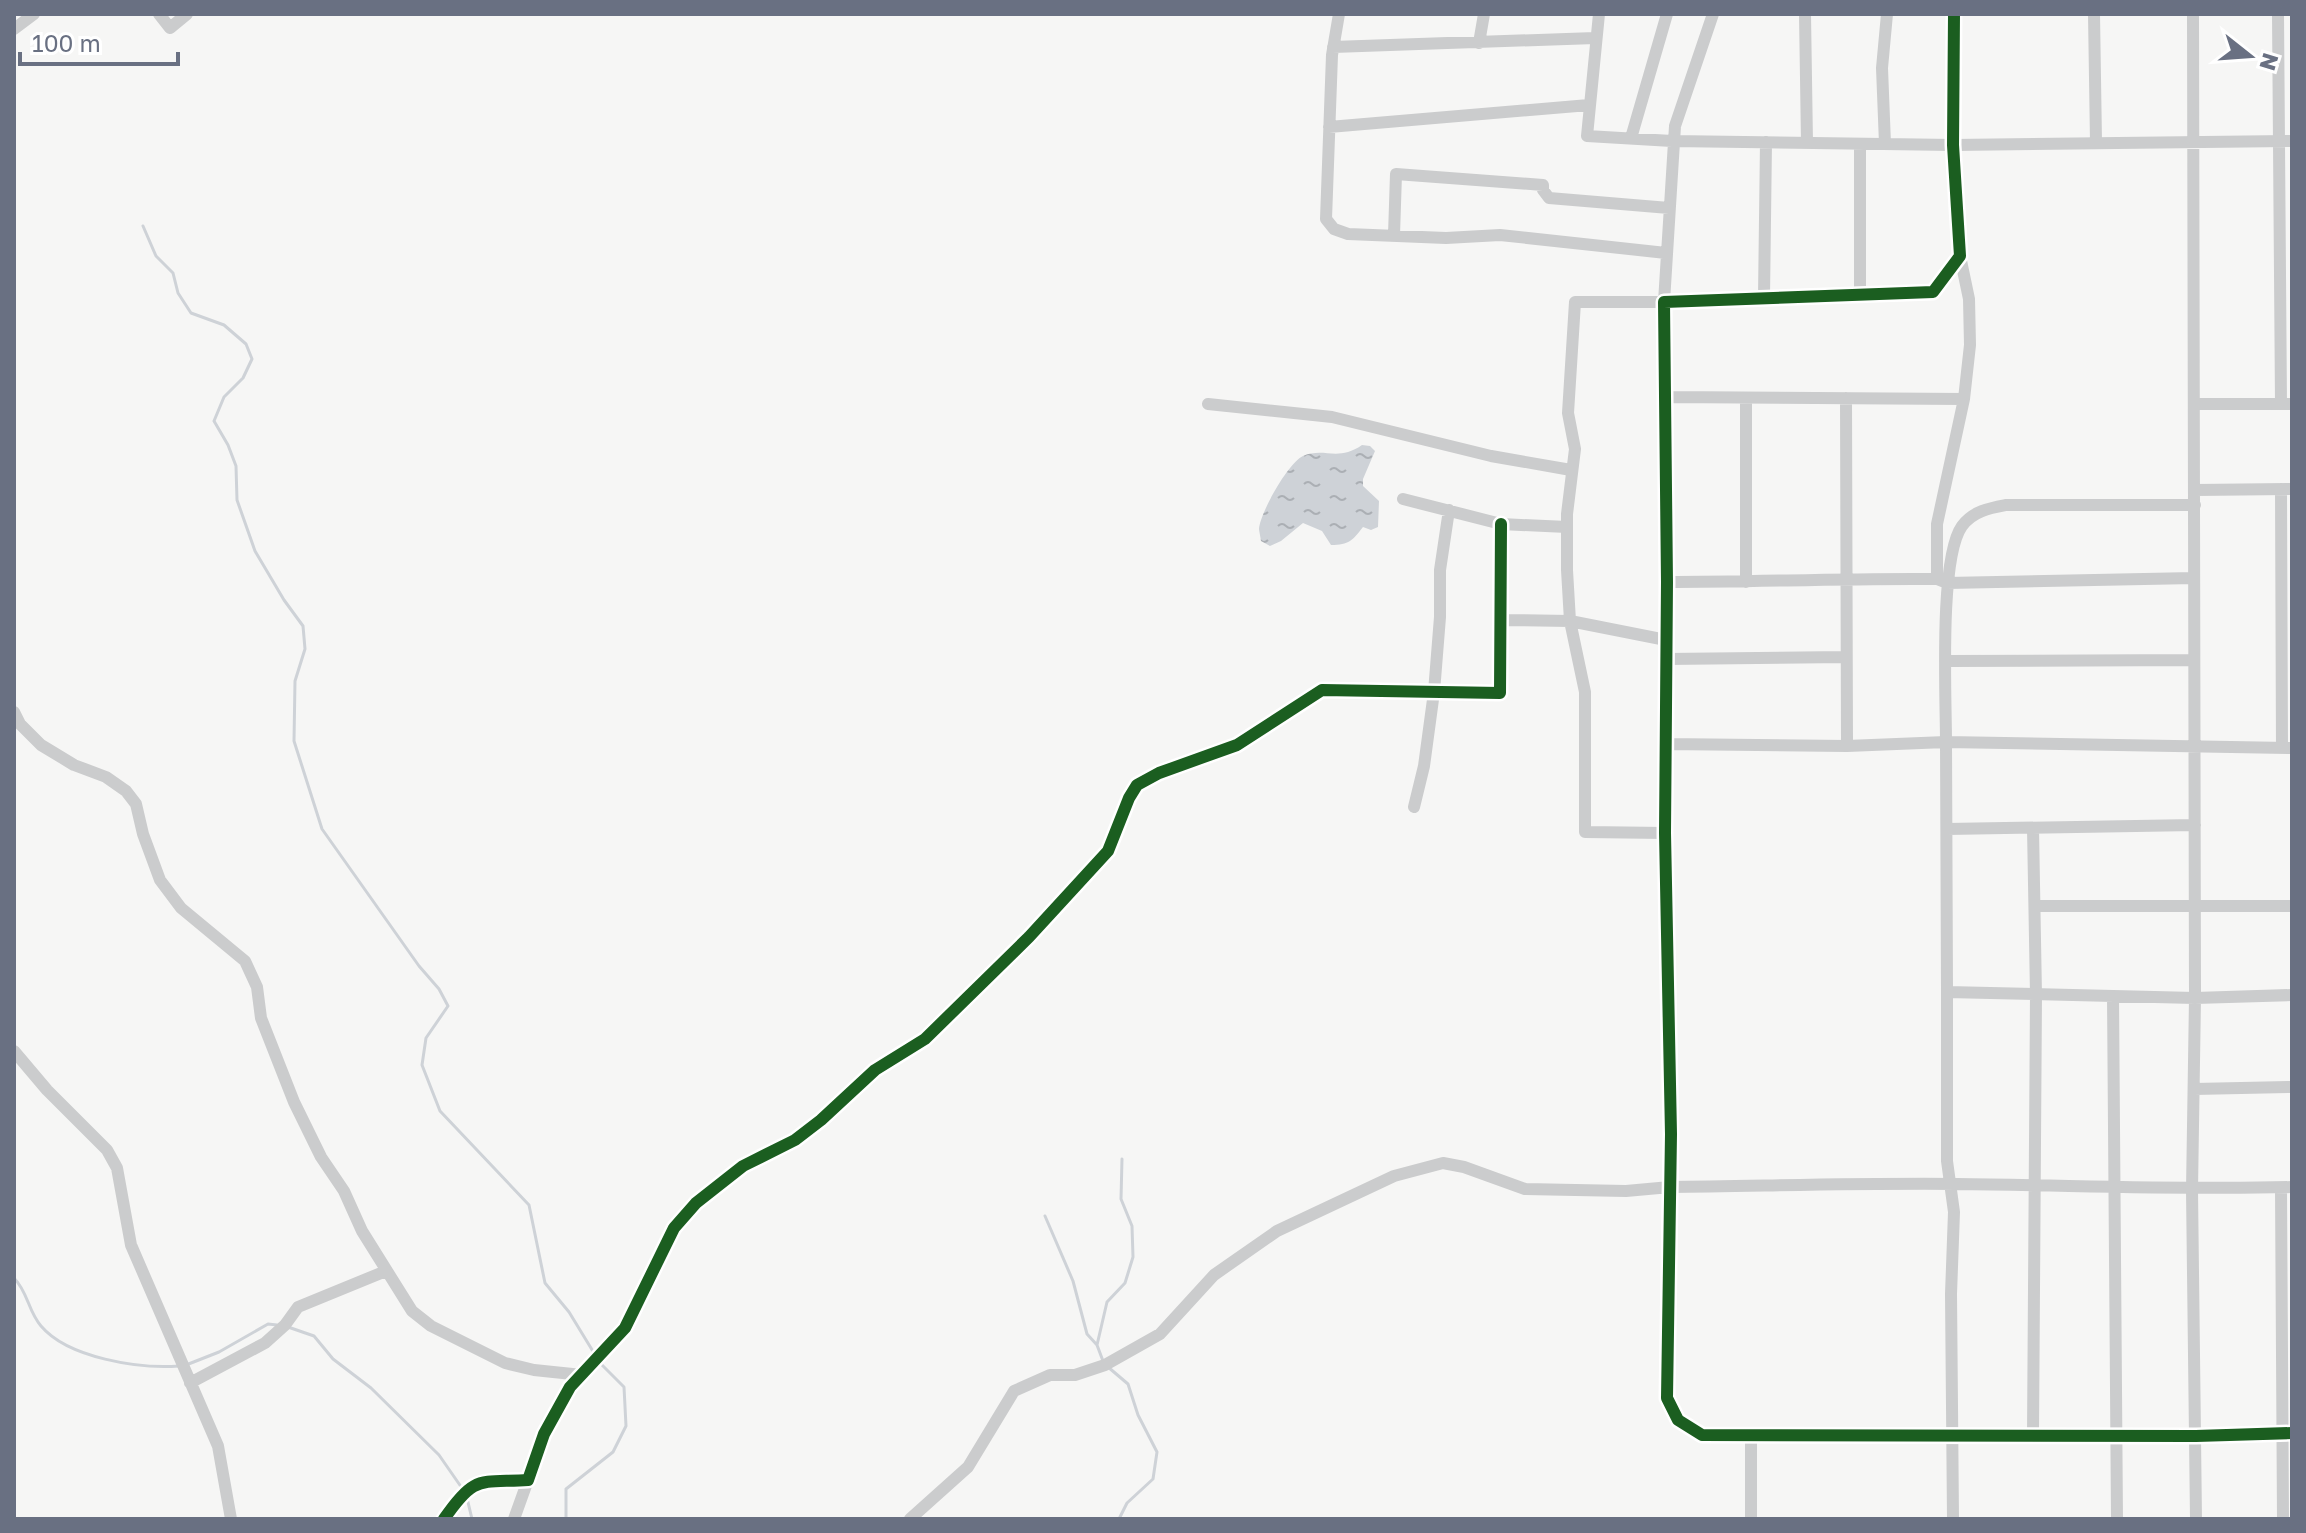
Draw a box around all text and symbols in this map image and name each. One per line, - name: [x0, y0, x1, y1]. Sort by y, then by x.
- scale bar: [20, 16, 178, 66]
- north arrow: [2210, 16, 2290, 96]
- text: 100 m: [32, 28, 101, 57]
- text: N: [2254, 50, 2285, 74]

